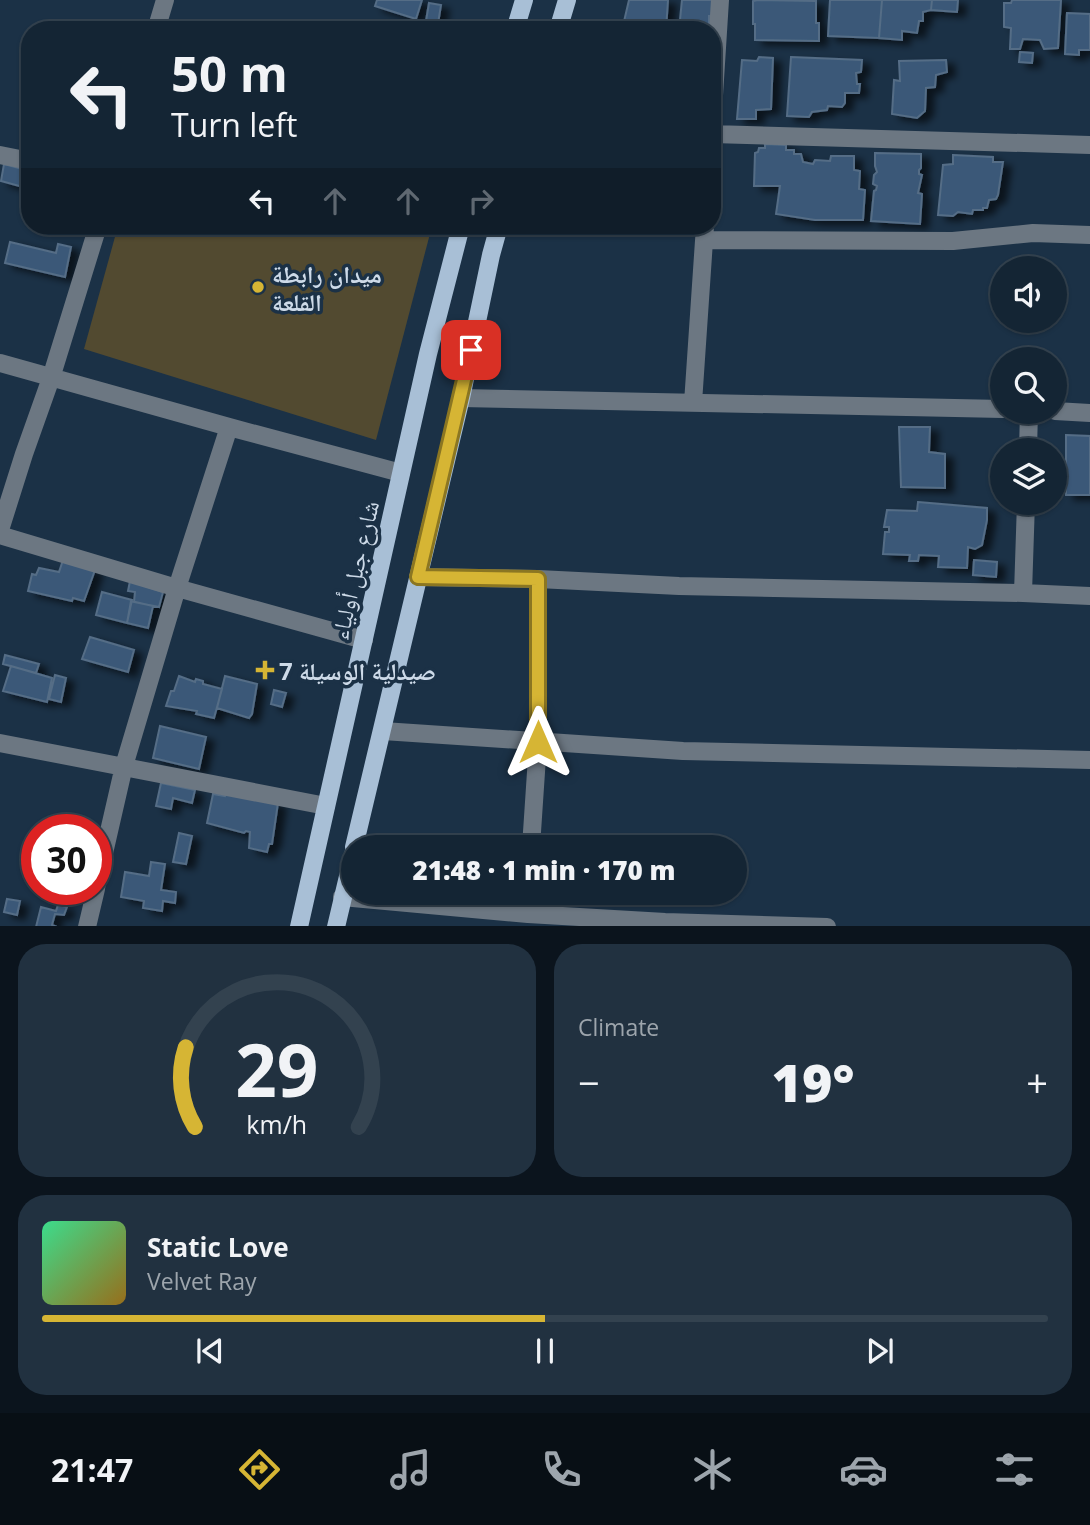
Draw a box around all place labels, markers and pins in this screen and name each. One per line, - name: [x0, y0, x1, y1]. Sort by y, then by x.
- place label: ميدان رابطة القلعة: [272, 257, 382, 318]
- marker: ميدان رابطة القلعة: [250, 279, 266, 295]
- pin: [441, 320, 501, 380]
- place label: صيدلية الوسيلة 7: [279, 654, 436, 687]
- marker: صيدلية الوسيلة 7: [257, 662, 273, 678]

